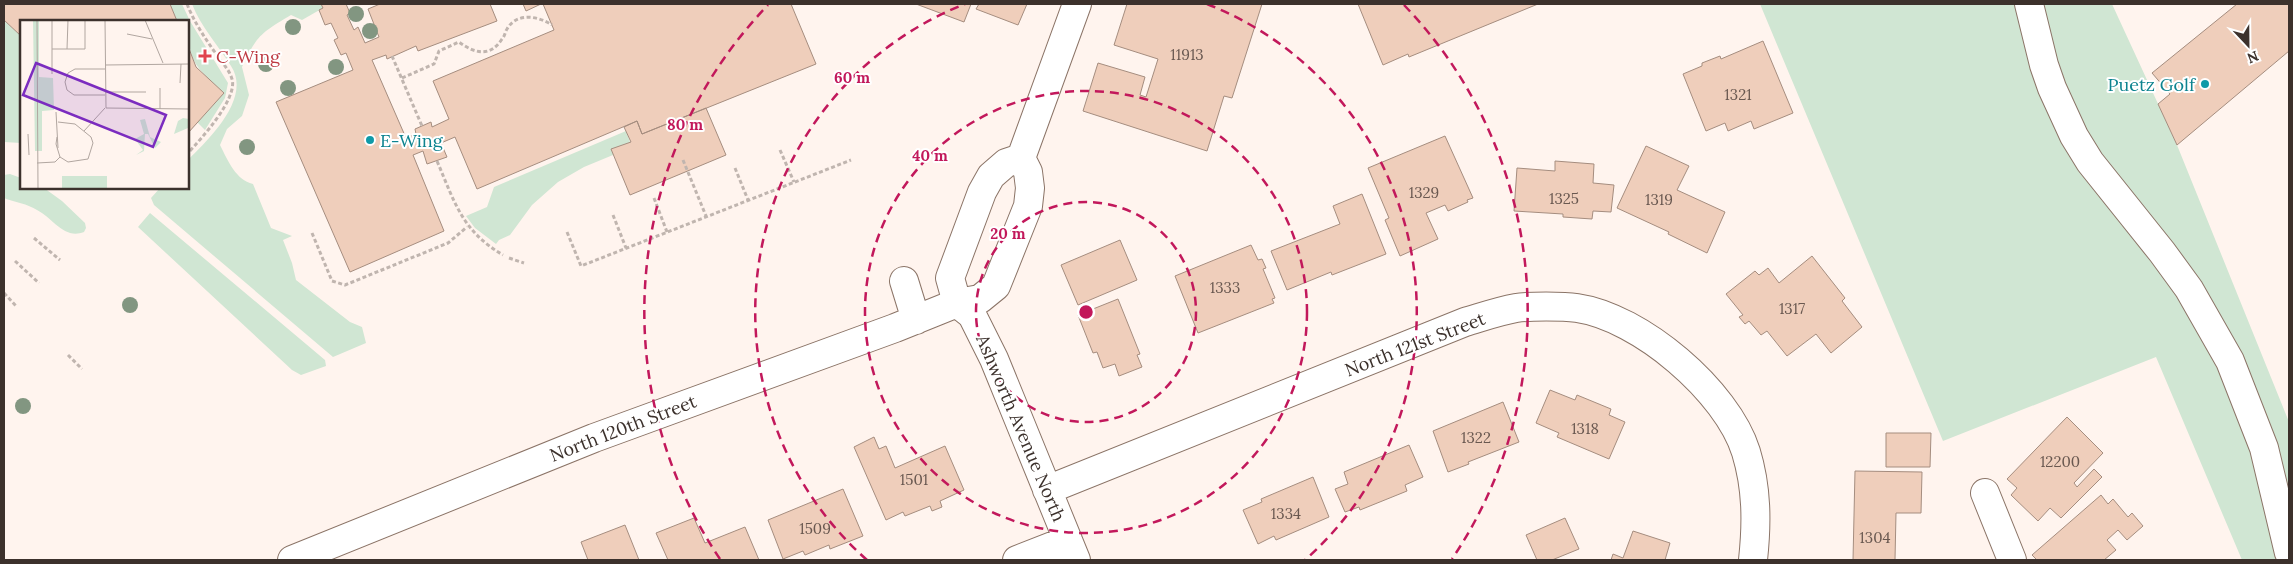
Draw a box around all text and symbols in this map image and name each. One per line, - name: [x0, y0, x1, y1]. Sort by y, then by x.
- inset map: [20, 20, 189, 189]
- north arrow: [2223, 20, 2273, 70]
- place label: C-Wing: [216, 45, 281, 68]
- house number: 11913: [1170, 45, 1204, 64]
- text: N: [2244, 47, 2261, 67]
- marker: C-Wing: [198, 49, 212, 63]
- text: 60 m: [834, 68, 870, 87]
- place label: Puetz Golf: [2108, 73, 2197, 96]
- marker: Puetz Golf: [2199, 78, 2211, 90]
- house number: 1321: [1724, 85, 1752, 104]
- text: 80 m: [667, 115, 703, 134]
- place label: E-Wing: [380, 129, 444, 152]
- marker: E-Wing: [364, 134, 376, 146]
- text: 40 m: [912, 146, 948, 165]
- house number: 1329: [1409, 183, 1439, 202]
- house number: 1325: [1549, 189, 1579, 208]
- house number: 1319: [1645, 190, 1673, 209]
- text: 20 m: [990, 224, 1026, 243]
- house number: 1333: [1210, 278, 1240, 297]
- house number: 1317: [1779, 299, 1805, 318]
- centre of rings: [1077, 303, 1095, 321]
- street label: North 121st Street: [1342, 307, 1488, 381]
- street label: Ashworth Avenue North: [971, 330, 1071, 525]
- street label: North 120th Street: [546, 389, 700, 467]
- house number: 1318: [1571, 419, 1599, 438]
- house number: 1322: [1461, 428, 1491, 447]
- house number: 12200: [2040, 452, 2080, 471]
- house number: 1501: [900, 470, 928, 489]
- house number: 1334: [1271, 504, 1301, 523]
- house number: 1509: [799, 519, 831, 538]
- house number: 1304: [1859, 528, 1891, 547]

